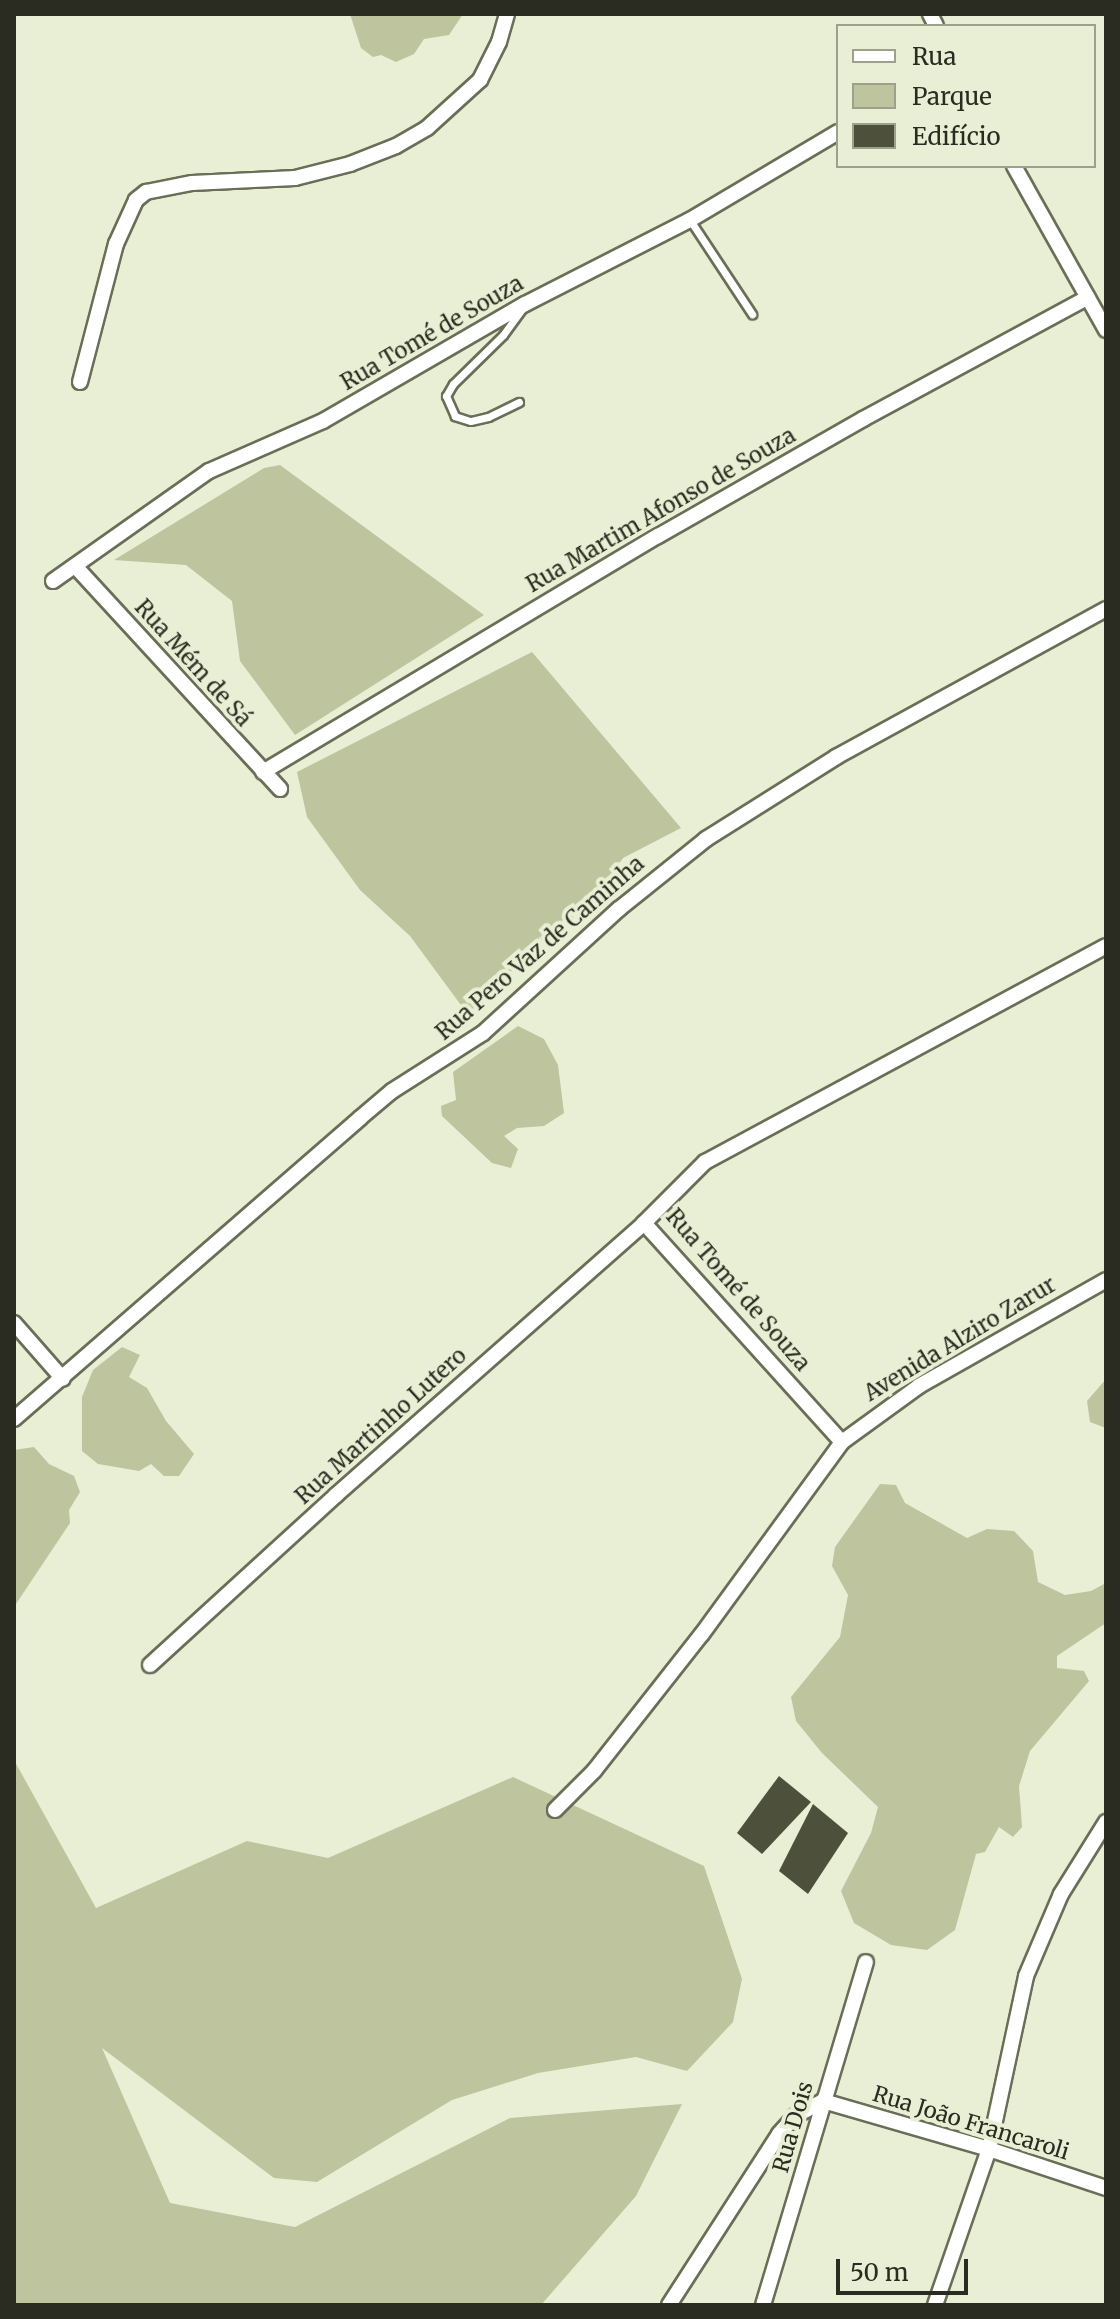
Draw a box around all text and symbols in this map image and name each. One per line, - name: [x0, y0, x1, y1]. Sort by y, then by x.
- legend: [836, 24, 1096, 168]
- text: Rua: [912, 41, 956, 72]
- text: Parque: [912, 81, 992, 112]
- text: Edifício: [912, 121, 1000, 152]
- street label: Rua Tomé de Souza: [336, 270, 528, 396]
- street label: Rua Martim Afonso de Souza: [522, 422, 800, 598]
- street label: Rua Mém de Sá: [129, 594, 257, 732]
- street label: Rua Pero Vaz de Caminha: [431, 850, 649, 1046]
- street label: Rua Tomé de Souza: [660, 1204, 816, 1376]
- street label: Avenida Alziro Zarur: [859, 1271, 1061, 1407]
- street label: Rua Martinho Lutero: [290, 1342, 472, 1510]
- street label: Rua Dois: [767, 2078, 819, 2176]
- street label: Rua João Francaroli: [870, 2081, 1072, 2165]
- scale bar: [840, 2243, 972, 2293]
- text: 50 m: [850, 2257, 909, 2288]

